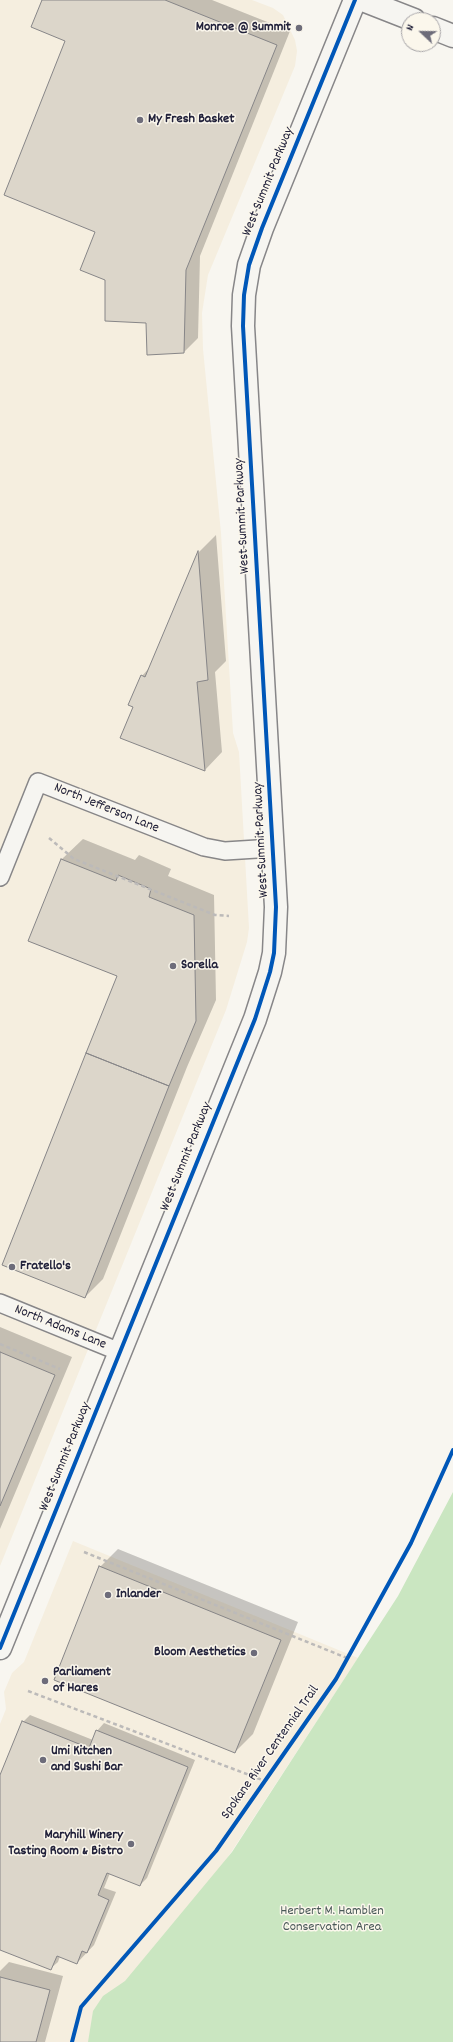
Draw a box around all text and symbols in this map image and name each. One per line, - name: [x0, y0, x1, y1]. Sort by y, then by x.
- north arrow: [401, 12, 441, 52]
- place label: Monroe @ Summit: [196, 20, 291, 36]
- text: N: [402, 22, 419, 33]
- marker: Monroe @ Summit: [294, 23, 304, 33]
- place label: My Fresh Basket: [148, 112, 234, 128]
- marker: My Fresh Basket: [135, 115, 145, 125]
- street label: West Summit Parkway: [239, 125, 299, 239]
- street label: West Summit Parkway: [232, 458, 254, 574]
- street label: North Jefferson Lane: [51, 780, 161, 838]
- street label: West Summit Parkway: [251, 782, 273, 898]
- place label: Sorella: [181, 958, 218, 974]
- marker: Sorella: [168, 961, 178, 971]
- street label: West Summit Parkway: [157, 1100, 217, 1214]
- place label: Fratello's: [20, 1259, 71, 1275]
- marker: Fratello's: [7, 1262, 17, 1272]
- street label: North Adams Lane: [12, 1302, 108, 1354]
- street label: West Summit Parkway: [36, 1400, 96, 1514]
- place label: Inlander: [116, 1587, 161, 1603]
- marker: Inlander: [103, 1590, 113, 1600]
- place label: Bloom Aesthetics: [154, 1645, 246, 1661]
- marker: Bloom Aesthetics: [249, 1648, 259, 1658]
- place label: Parliament of Hares: [53, 1665, 111, 1698]
- marker: Parliament of Hares: [40, 1676, 50, 1686]
- street label: Spokane River Centennial Trail: [218, 1683, 324, 1823]
- place label: Umi Kitchen and Sushi Bar: [51, 1744, 122, 1776]
- marker: Umi Kitchen and Sushi Bar: [38, 1755, 48, 1765]
- place label: Maryhill Winery Tasting Room & Bistro: [8, 1828, 123, 1860]
- marker: Maryhill Winery Tasting Room & Bistro: [126, 1839, 136, 1849]
- park label: Herbert M. Hamblen Conservation Area: [280, 1904, 384, 1936]

